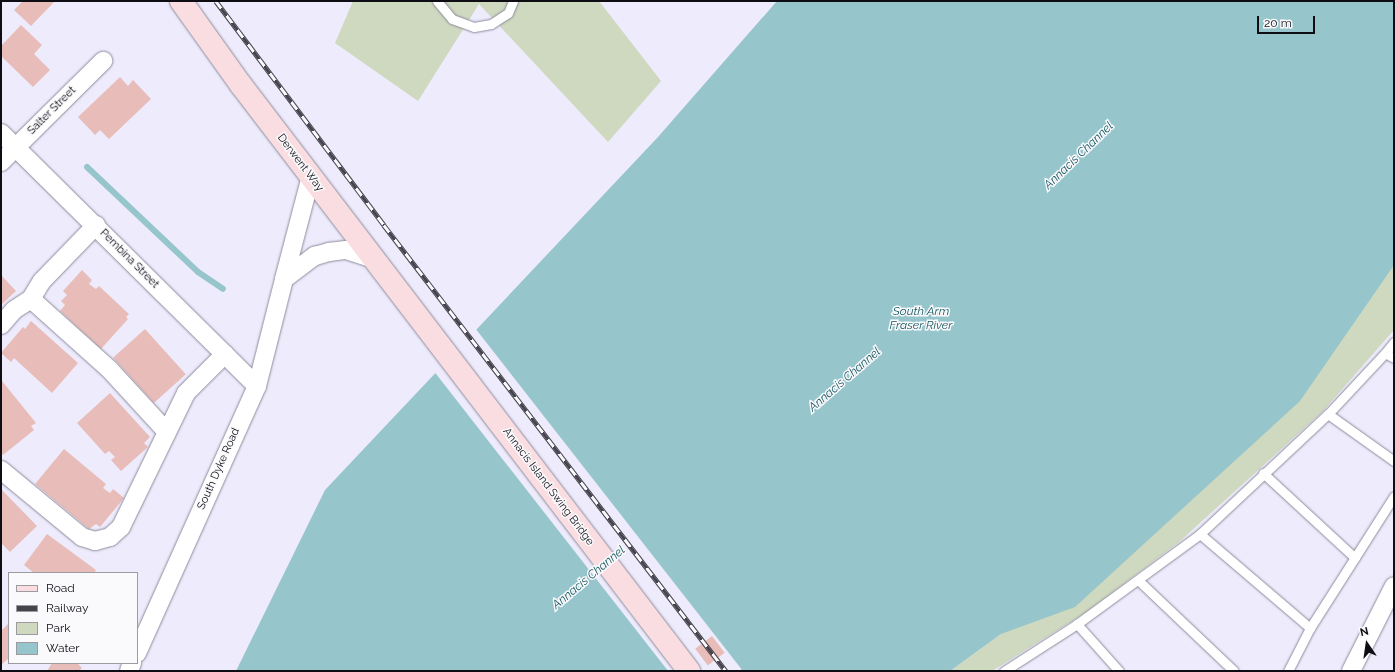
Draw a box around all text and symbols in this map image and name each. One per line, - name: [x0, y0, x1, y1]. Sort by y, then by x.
- scale bar: [1259, 8, 1317, 34]
- text: 20 m: [1264, 16, 1292, 30]
- street label: Salter Street: [25, 84, 79, 138]
- water label: Annacis Channel: [1041, 119, 1117, 193]
- street label: Derwent Way: [274, 132, 326, 194]
- street label: Pembina Street: [97, 227, 161, 291]
- water label: South Arm Fraser River: [889, 305, 953, 333]
- water label: Annacis Channel: [806, 345, 884, 415]
- street label: South Dyke Road: [195, 426, 243, 512]
- street label: Annacis Island Swing Bridge: [500, 426, 596, 548]
- water label: Annacis Channel: [550, 543, 628, 613]
- legend: [8, 572, 138, 664]
- text: Road: [46, 581, 75, 595]
- text: Railway: [46, 601, 88, 615]
- text: Park: [46, 621, 71, 635]
- north arrow: [1347, 624, 1387, 664]
- text: N: [1359, 625, 1370, 639]
- text: Water: [46, 641, 80, 655]

